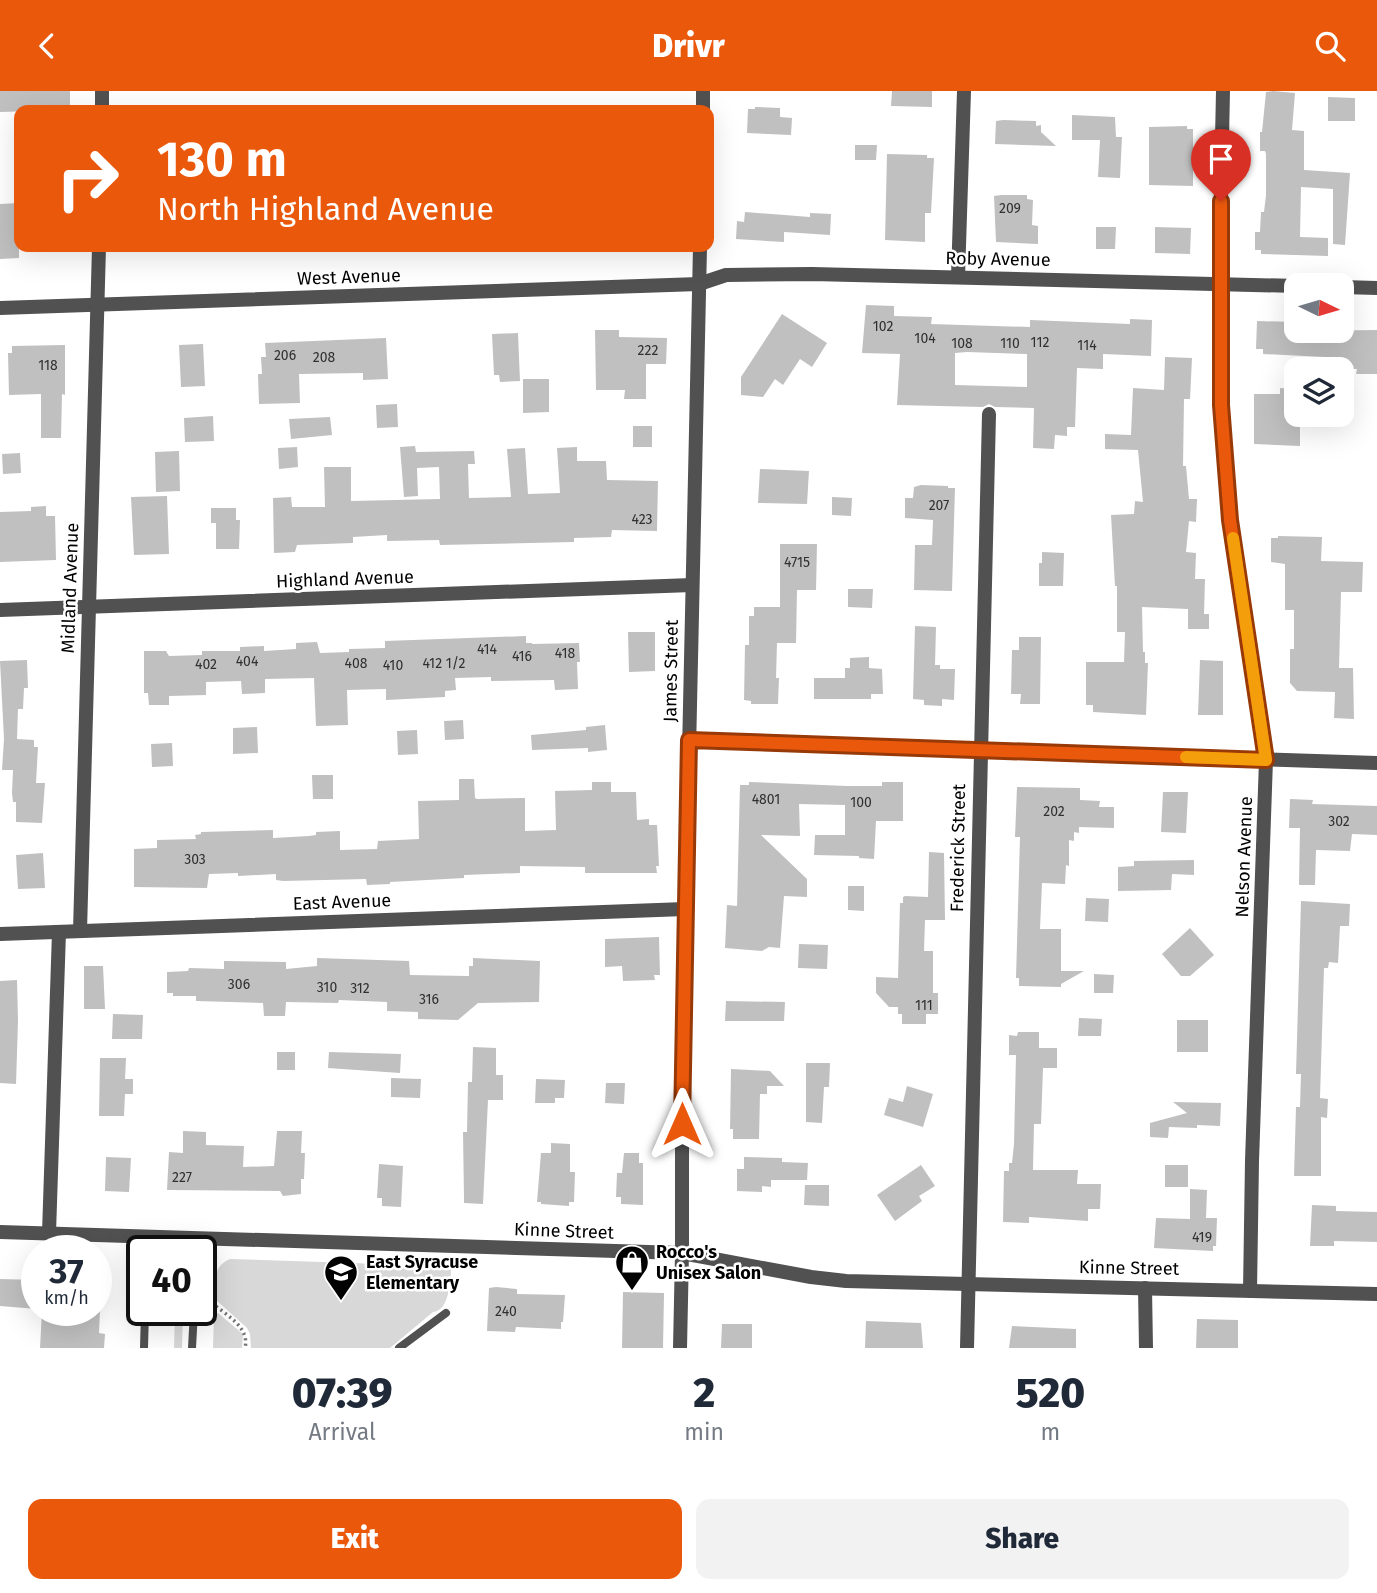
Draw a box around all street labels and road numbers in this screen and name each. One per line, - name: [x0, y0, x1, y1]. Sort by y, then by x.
- street label: Roby Avenue: [945, 247, 1051, 271]
- street label: West Avenue: [297, 264, 401, 290]
- street label: Midland Avenue: [57, 522, 83, 654]
- street label: Highland Avenue: [276, 566, 414, 592]
- street label: James Street: [659, 619, 683, 722]
- street label: Frederick Street: [946, 783, 970, 912]
- street label: Nelson Avenue: [1231, 796, 1257, 918]
- street label: East Avenue: [292, 889, 392, 915]
- street label: Kinne Street: [514, 1218, 615, 1244]
- street label: Kinne Street: [1079, 1256, 1180, 1280]

